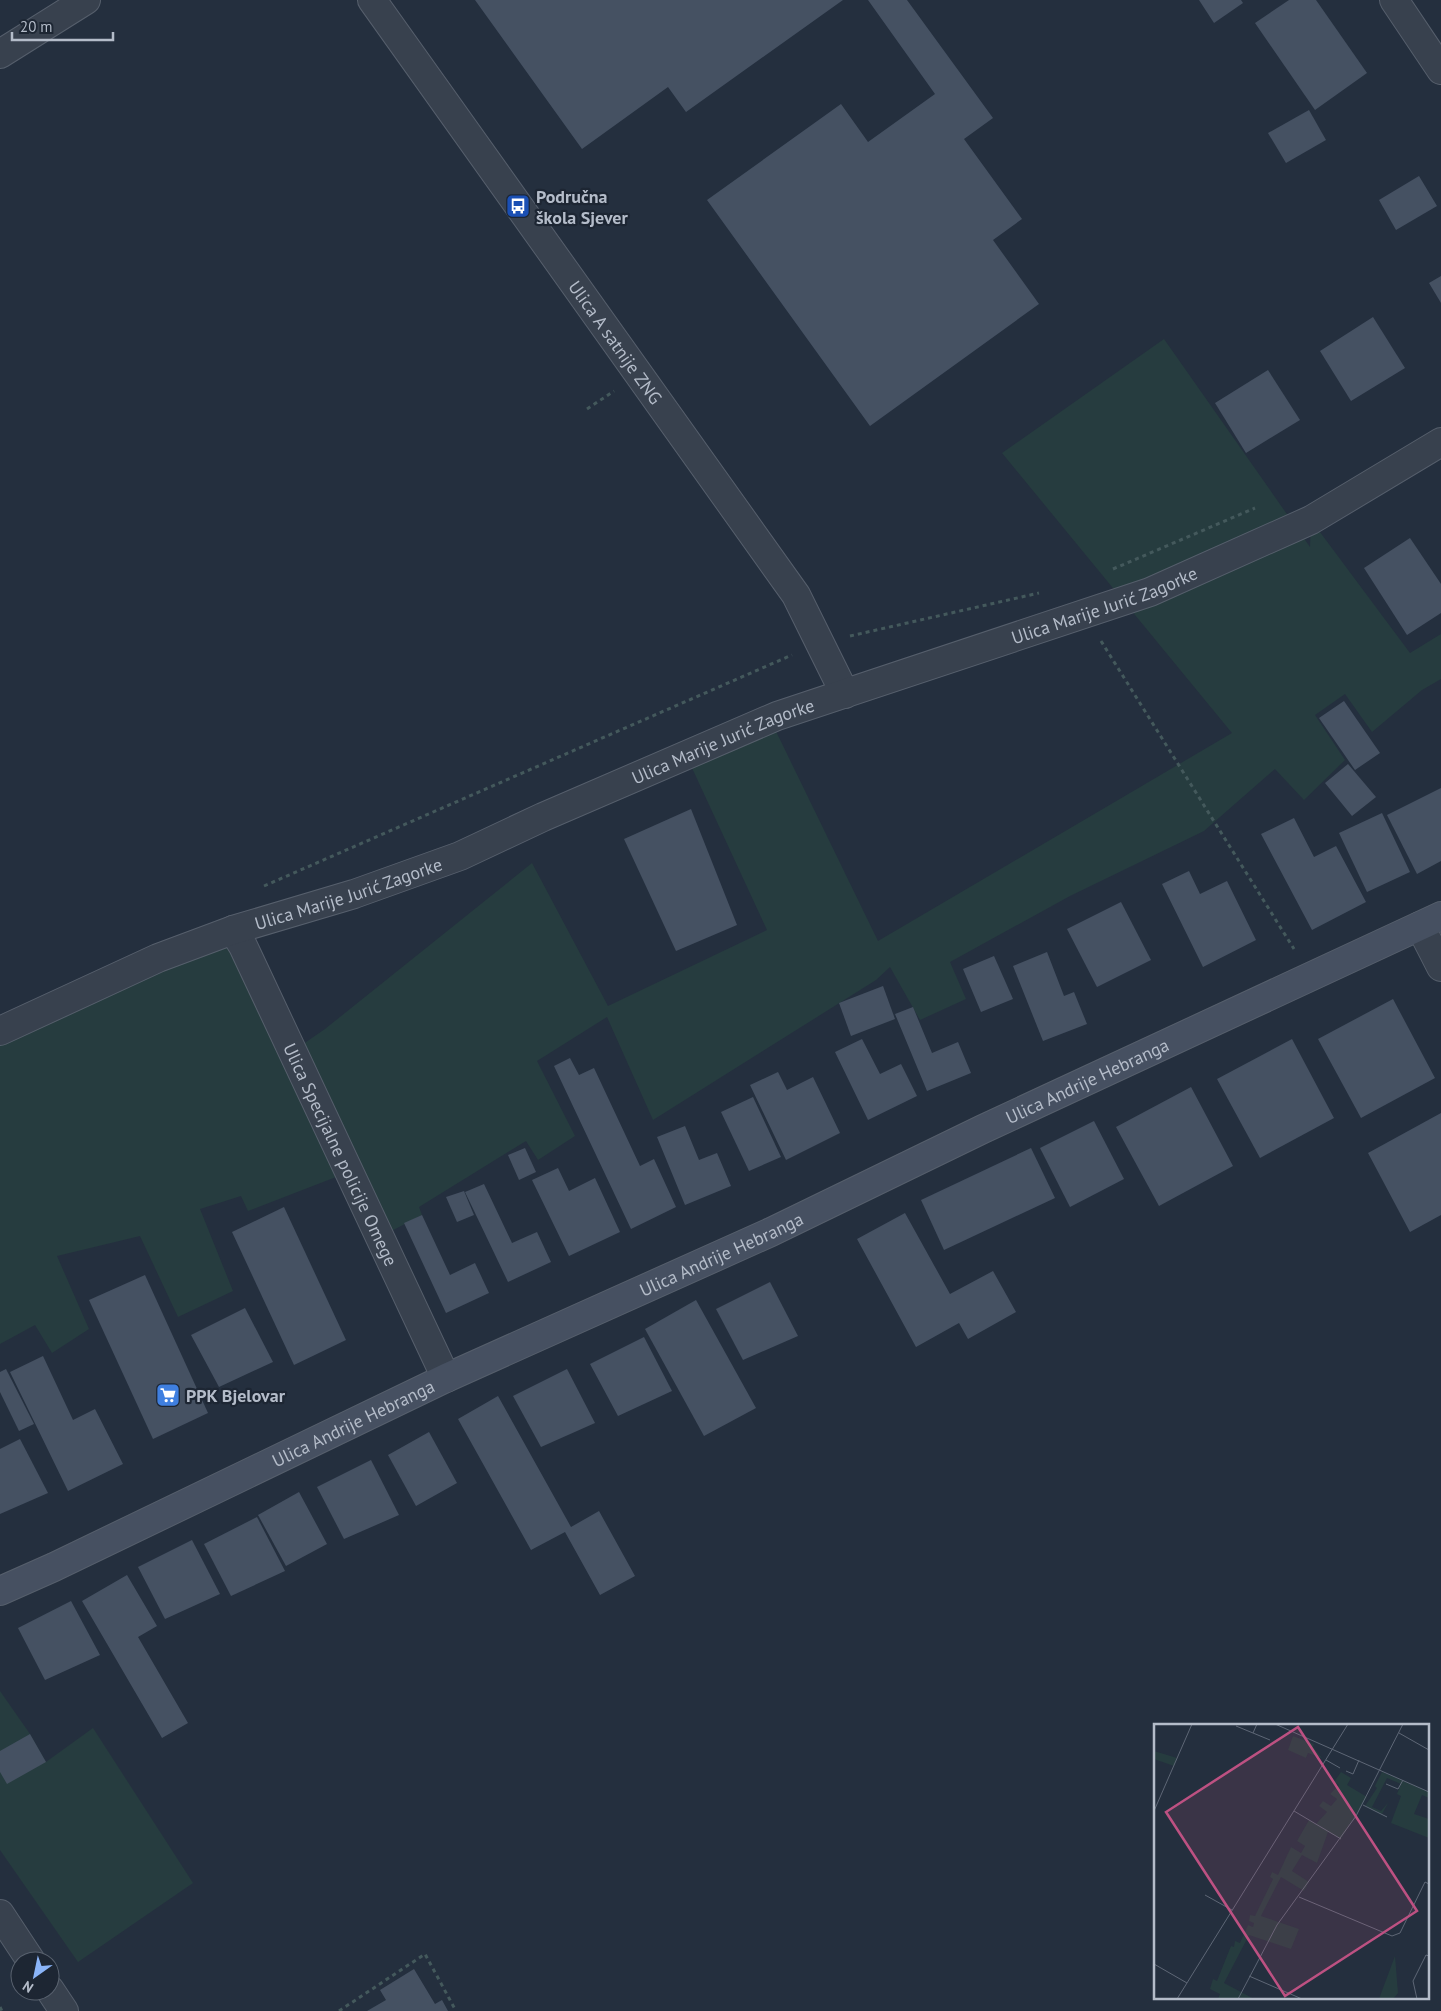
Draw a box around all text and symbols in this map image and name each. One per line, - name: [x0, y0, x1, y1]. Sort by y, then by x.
- scale bar: [12, 10, 114, 42]
- text: 20 m: [20, 17, 53, 36]
- place label: Područna škola Sjever: [536, 185, 629, 229]
- bus stop icon: Područna škola Sjever: [505, 193, 531, 219]
- street label: Ulica A satnije ZNG: [564, 276, 668, 408]
- street label: Ulica Marije Jurić Zagorke: [1008, 561, 1201, 649]
- street label: Ulica Marije Jurić Zagorke: [628, 693, 817, 789]
- street label: Ulica Marije Jurić Zagorke: [252, 852, 445, 934]
- street label: Ulica Andrije Hebranga: [1002, 1033, 1172, 1128]
- street label: Ulica Specijalne policije Omege: [279, 1039, 403, 1269]
- street label: Ulica Andrije Hebranga: [636, 1207, 807, 1301]
- street label: Ulica Andrije Hebranga: [268, 1374, 438, 1472]
- supermarket icon: PPK Bjelovar: [155, 1382, 181, 1408]
- place label: PPK Bjelovar: [186, 1384, 286, 1407]
- inset map: [1154, 1724, 1428, 1998]
- north arrow: [10, 1951, 60, 2001]
- text: N: [19, 1977, 37, 1997]

